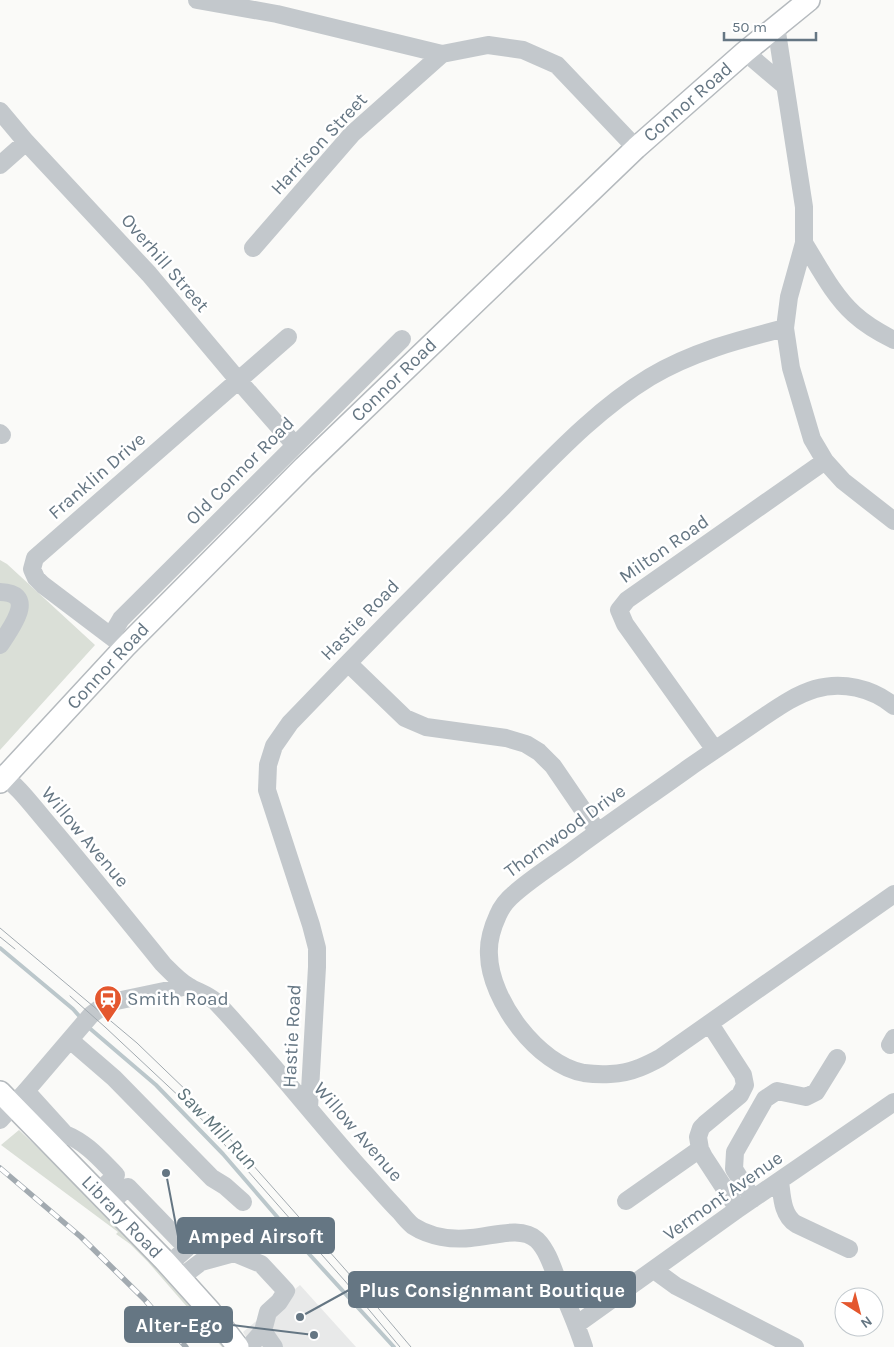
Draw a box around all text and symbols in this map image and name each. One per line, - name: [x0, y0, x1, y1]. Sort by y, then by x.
- scale bar: [724, 10, 816, 42]
- text: 50 m: [732, 18, 767, 36]
- street label: Connor Road: [639, 57, 737, 147]
- street label: Harrison Street: [266, 89, 372, 199]
- street label: Overhill Street: [116, 209, 214, 317]
- street label: Connor Road: [347, 334, 441, 426]
- street label: Old Connor Road: [181, 412, 299, 530]
- street label: Franklin Drive: [44, 428, 150, 524]
- street label: Milton Road: [615, 510, 713, 588]
- street label: Hastie Road: [316, 575, 404, 665]
- street label: Connor Road: [62, 618, 154, 714]
- street label: Thornwood Drive: [500, 780, 630, 882]
- street label: Willow Avenue: [37, 782, 133, 892]
- station icon: Smith Road: [93, 984, 123, 1023]
- street label: Hastie Road: [278, 984, 306, 1088]
- place label: Smith Road: [127, 988, 229, 1010]
- street label: Willow Avenue: [309, 1078, 407, 1186]
- water label: Saw Mill Run: [172, 1082, 262, 1174]
- street label: Vermont Avenue: [659, 1147, 787, 1245]
- street label: Library Road: [77, 1171, 167, 1263]
- callout: Amped Airsoft: [178, 1218, 334, 1253]
- text: Amped Airsoft: [188, 1225, 324, 1248]
- callout: Plus Consignmant Boutique: [349, 1272, 635, 1307]
- text: Plus Consignmant Boutique: [359, 1279, 625, 1302]
- north arrow: [834, 1287, 884, 1337]
- callout: Alter-Ego: [125, 1307, 232, 1342]
- text: N: [857, 1312, 875, 1332]
- text: Alter-Ego: [135, 1314, 223, 1337]

